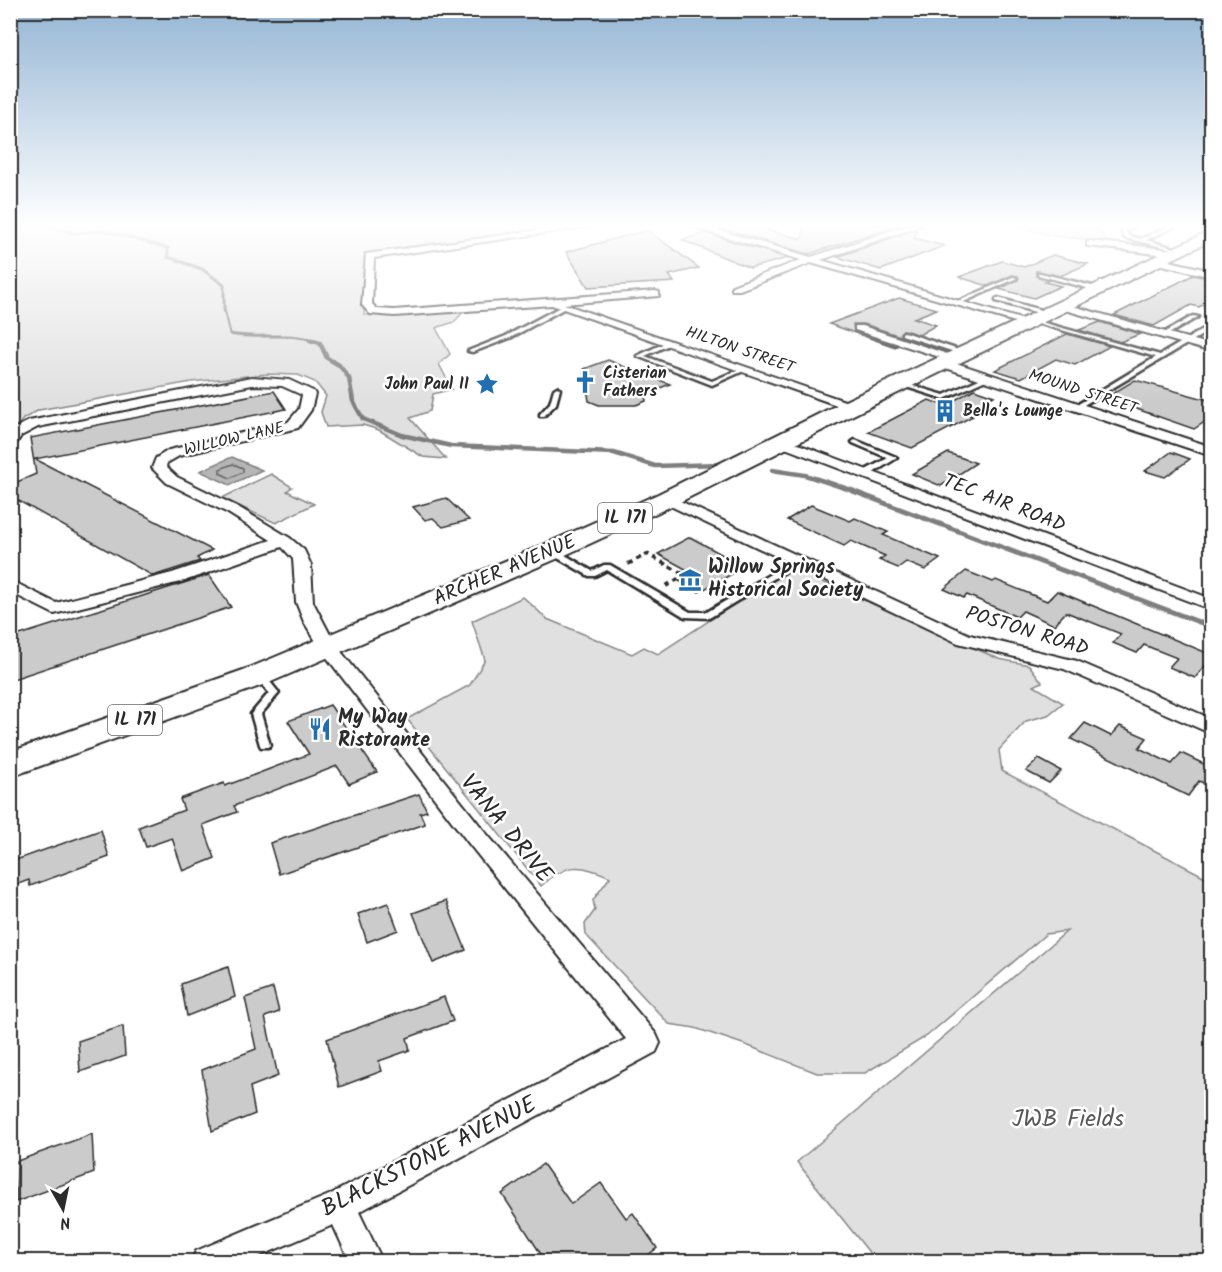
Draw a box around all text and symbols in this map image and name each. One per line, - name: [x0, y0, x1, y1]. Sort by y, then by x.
- street label: HILTON STREET: [682, 320, 799, 381]
- place label: Cisterian Fathers: [603, 361, 667, 404]
- street label: MOUND STREET: [1025, 363, 1142, 422]
- church icon: Cisterian Fathers: [572, 369, 598, 395]
- place icon: John Paul II: [474, 371, 500, 397]
- place label: John Paul II: [385, 372, 469, 397]
- building icon: Bella's Lounge: [932, 398, 958, 424]
- place label: Bella's Lounge: [963, 399, 1063, 424]
- street label: WILLOW LANE: [181, 415, 287, 463]
- street label: TEC AIR ROAD: [938, 466, 1070, 542]
- road number: IL 171: [598, 503, 652, 533]
- street label: ARCHER AVENUE: [429, 526, 583, 615]
- place label: Willow Springs Historical Society: [708, 552, 864, 607]
- museum icon: Willow Springs Historical Society: [677, 567, 703, 593]
- street label: POSTON ROAD: [961, 598, 1093, 666]
- place label: My Way Ristorante: [338, 702, 430, 757]
- road number: IL 171: [108, 705, 162, 735]
- restaurant icon: My Way Ristorante: [307, 716, 333, 742]
- street label: VANA DRIVE: [449, 766, 563, 893]
- street label: BLACKSTONE AVENUE: [314, 1085, 545, 1228]
- park label: JWB Fields: [1012, 1100, 1124, 1139]
- north arrow: [33, 1179, 93, 1239]
- text: N: [58, 1209, 72, 1235]

